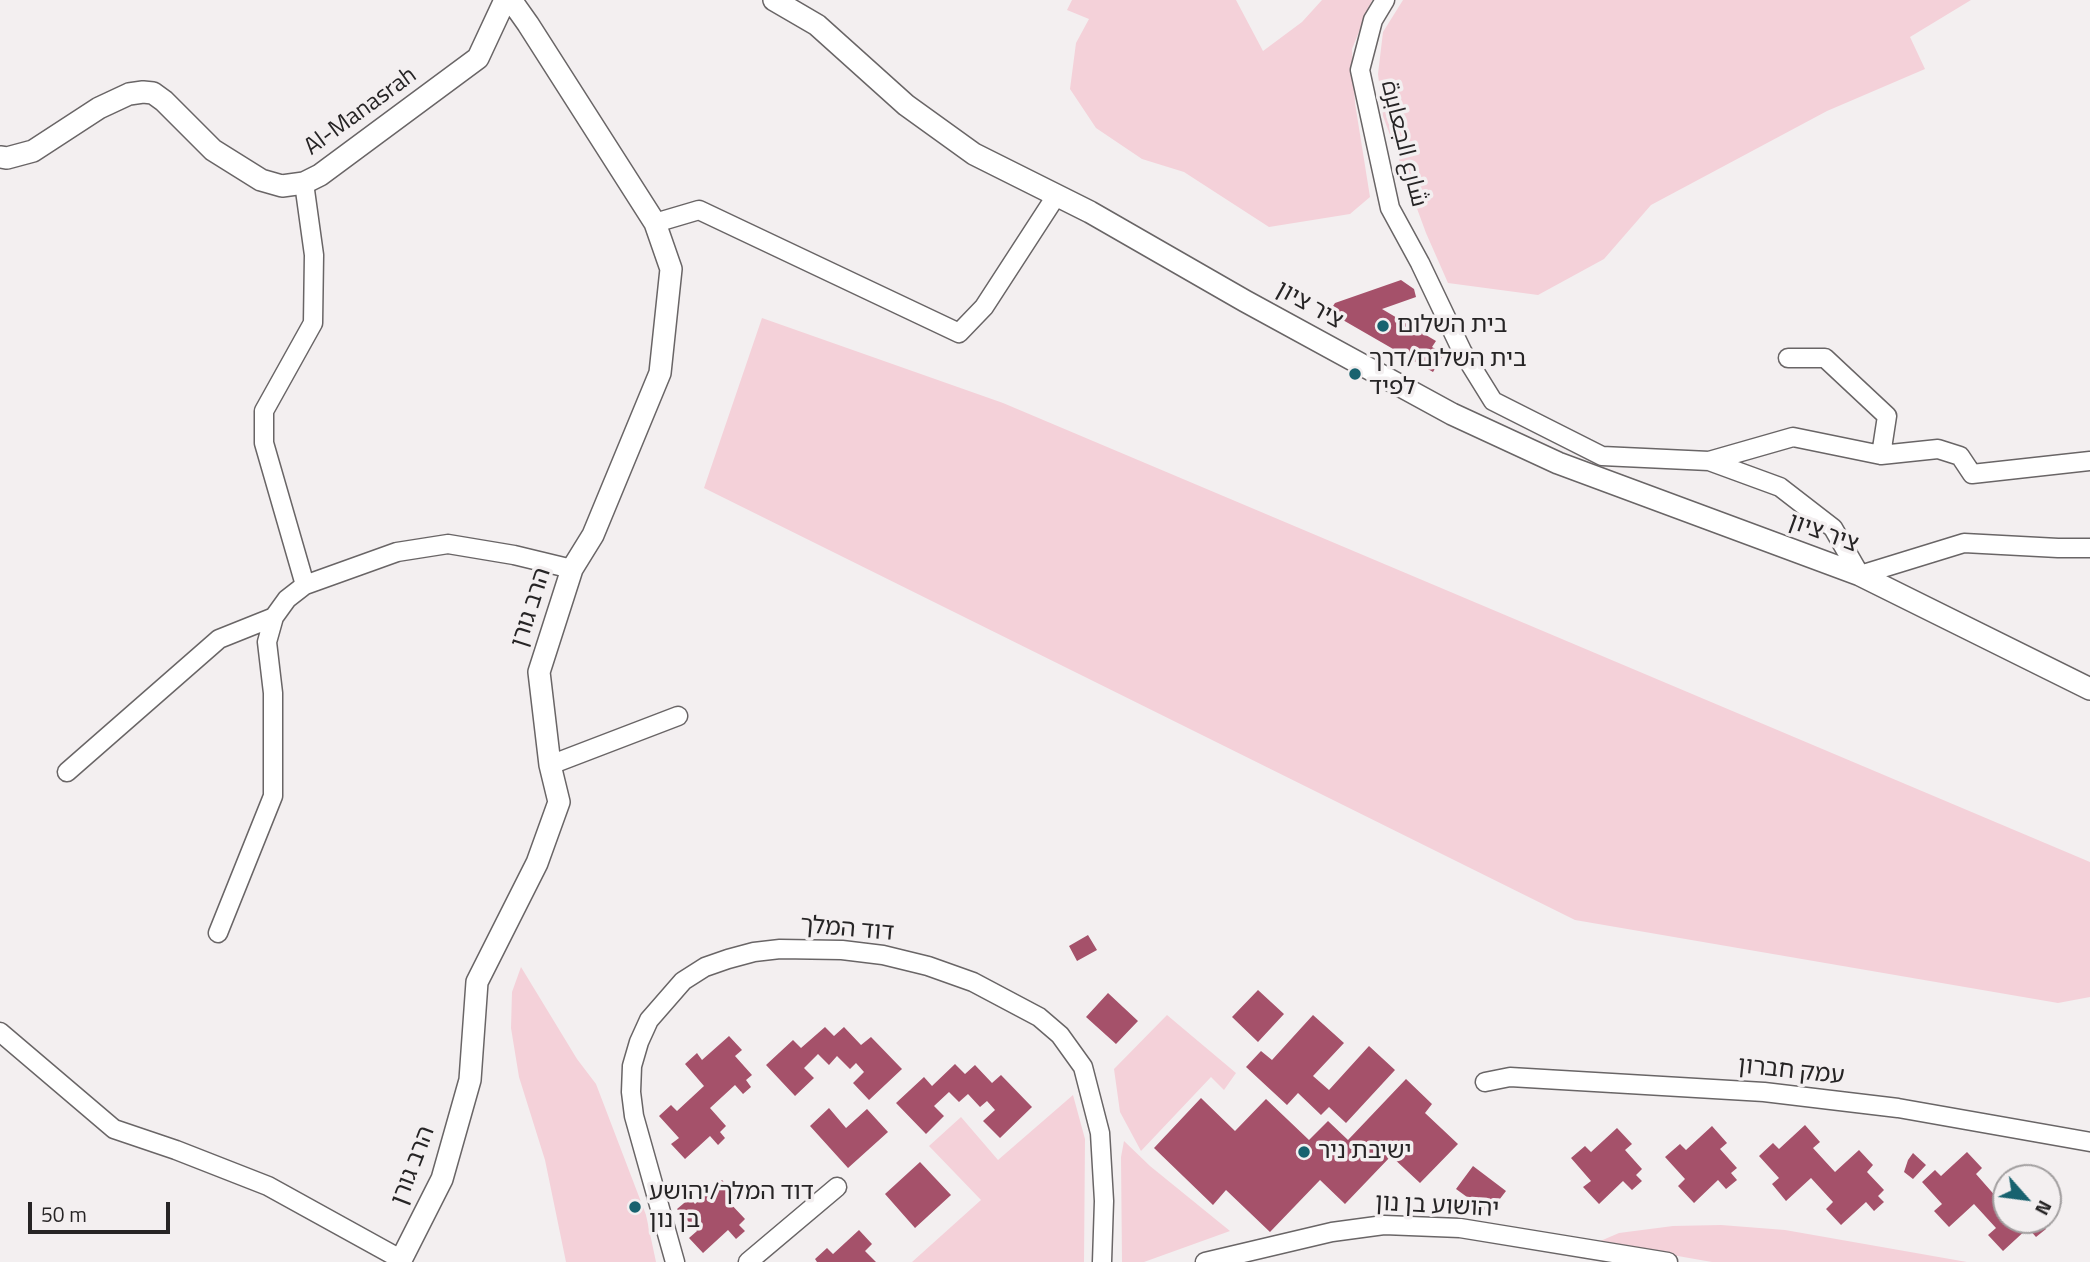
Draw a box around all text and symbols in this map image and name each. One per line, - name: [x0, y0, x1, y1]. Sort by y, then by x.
- street label: Al-Manasrah: [299, 62, 423, 162]
- street label: شارع الجعابرة: [1373, 78, 1433, 210]
- street label: ציר ציון: [1270, 276, 1348, 336]
- place label: בית השלום: [1397, 312, 1508, 340]
- marker: בית השלום: [1375, 318, 1391, 334]
- place label: בית השלום/דרך לפיד: [1369, 346, 1527, 402]
- marker: בית השלום/דרך לפיד: [1347, 366, 1363, 382]
- street label: ציר ציון: [1784, 508, 1862, 560]
- street label: הרב גורן: [506, 565, 558, 651]
- street label: דוד המלך: [799, 912, 895, 948]
- street label: עמק חברון: [1736, 1052, 1846, 1092]
- street label: הרב גורן: [386, 1123, 442, 1209]
- place label: ישיבת ניר: [1318, 1138, 1412, 1166]
- marker: ישיבת ניר: [1296, 1144, 1312, 1160]
- north arrow: [1992, 1164, 2062, 1234]
- place label: דוד המלך/יהושע בן נון: [649, 1179, 814, 1235]
- scale bar: [32, 1188, 173, 1232]
- street label: יהושוע בן נון: [1374, 1189, 1500, 1225]
- text: N: [2028, 1196, 2060, 1221]
- text: 50 m: [41, 1198, 87, 1230]
- marker: דוד המלך/יהושע בן נון: [627, 1199, 643, 1215]

